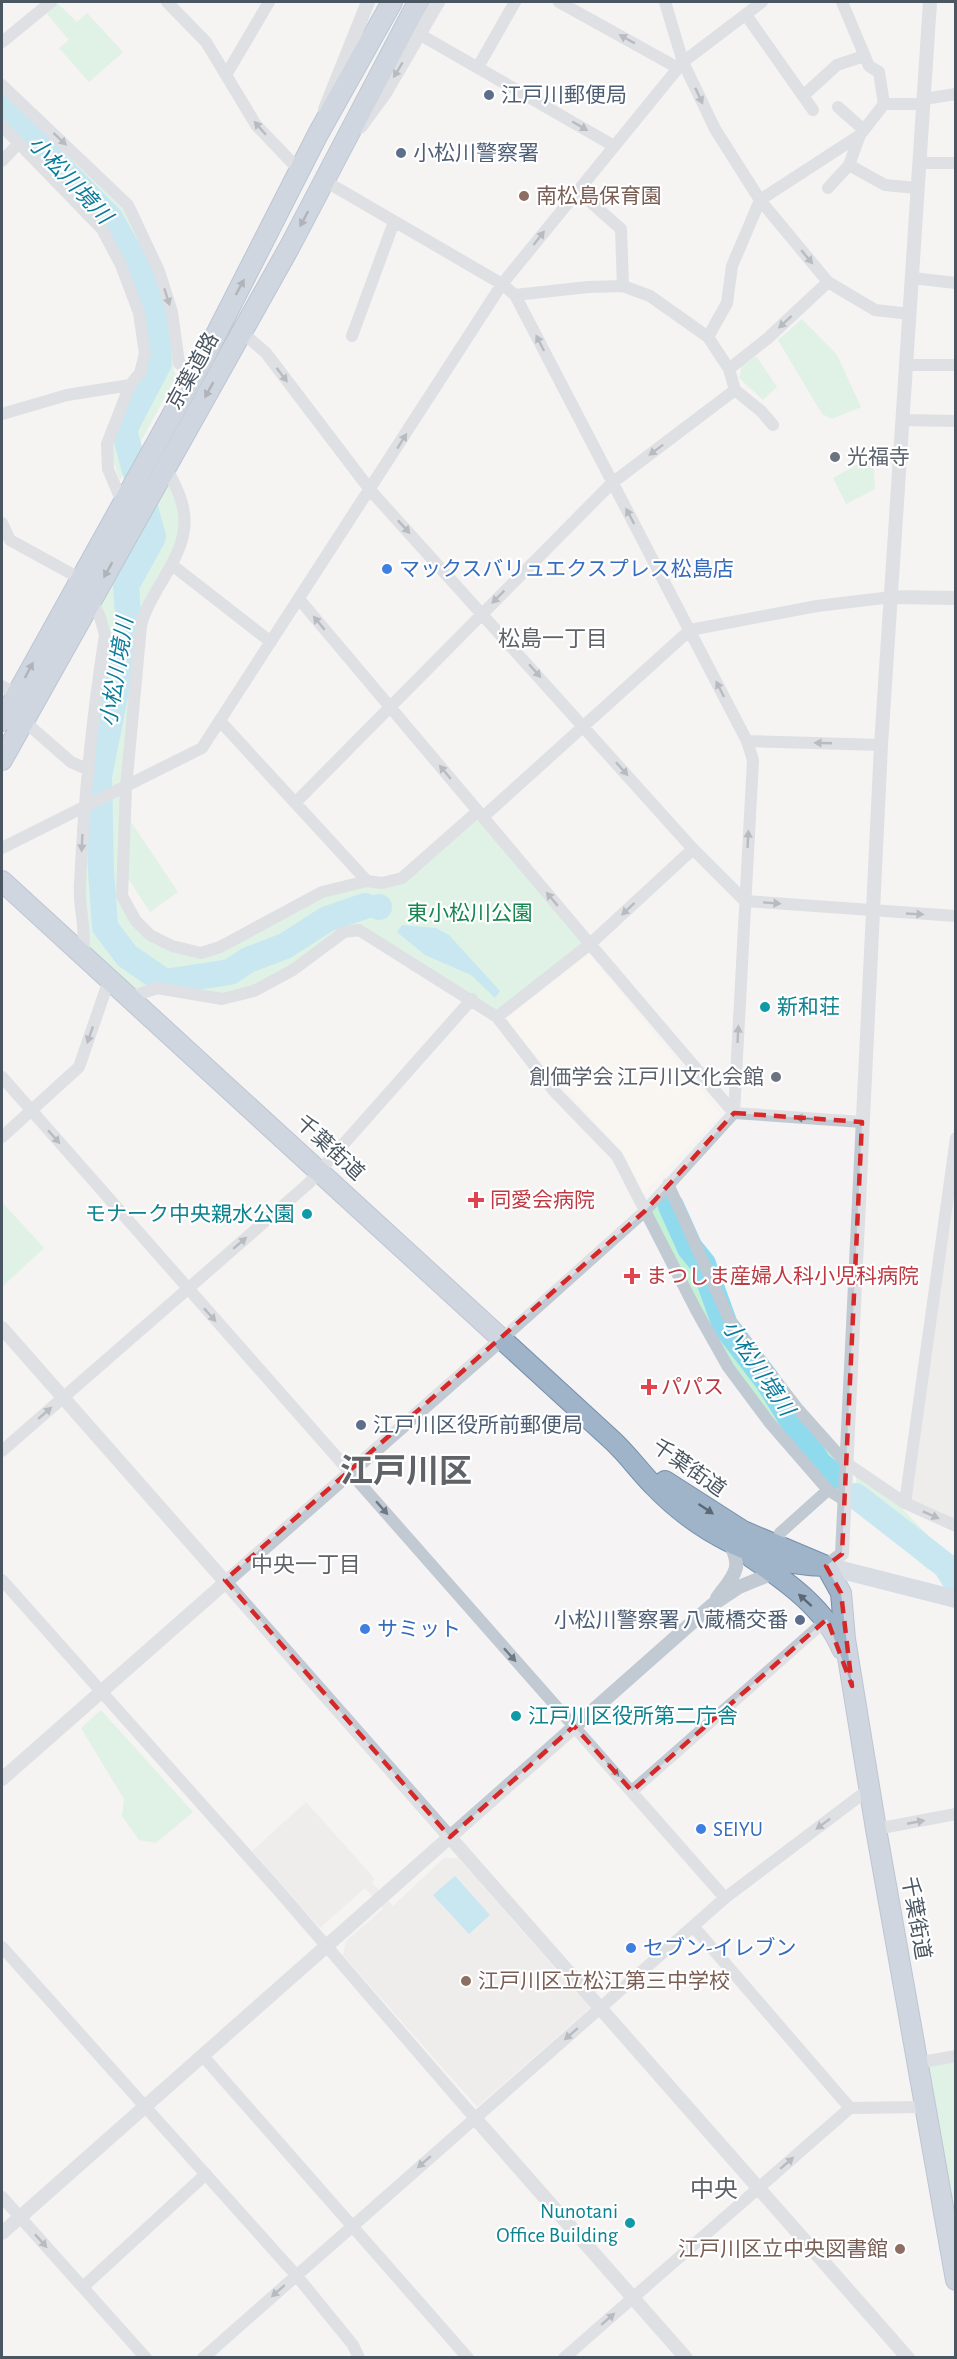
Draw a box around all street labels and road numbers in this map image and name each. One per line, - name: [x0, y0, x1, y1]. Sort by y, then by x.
- street label: 京葉道路: [163, 329, 223, 413]
- street label: 千葉街道: [292, 1111, 369, 1184]
- street label: 千葉街道: [649, 1434, 730, 1501]
- street label: 千葉街道: [898, 1875, 935, 1961]

